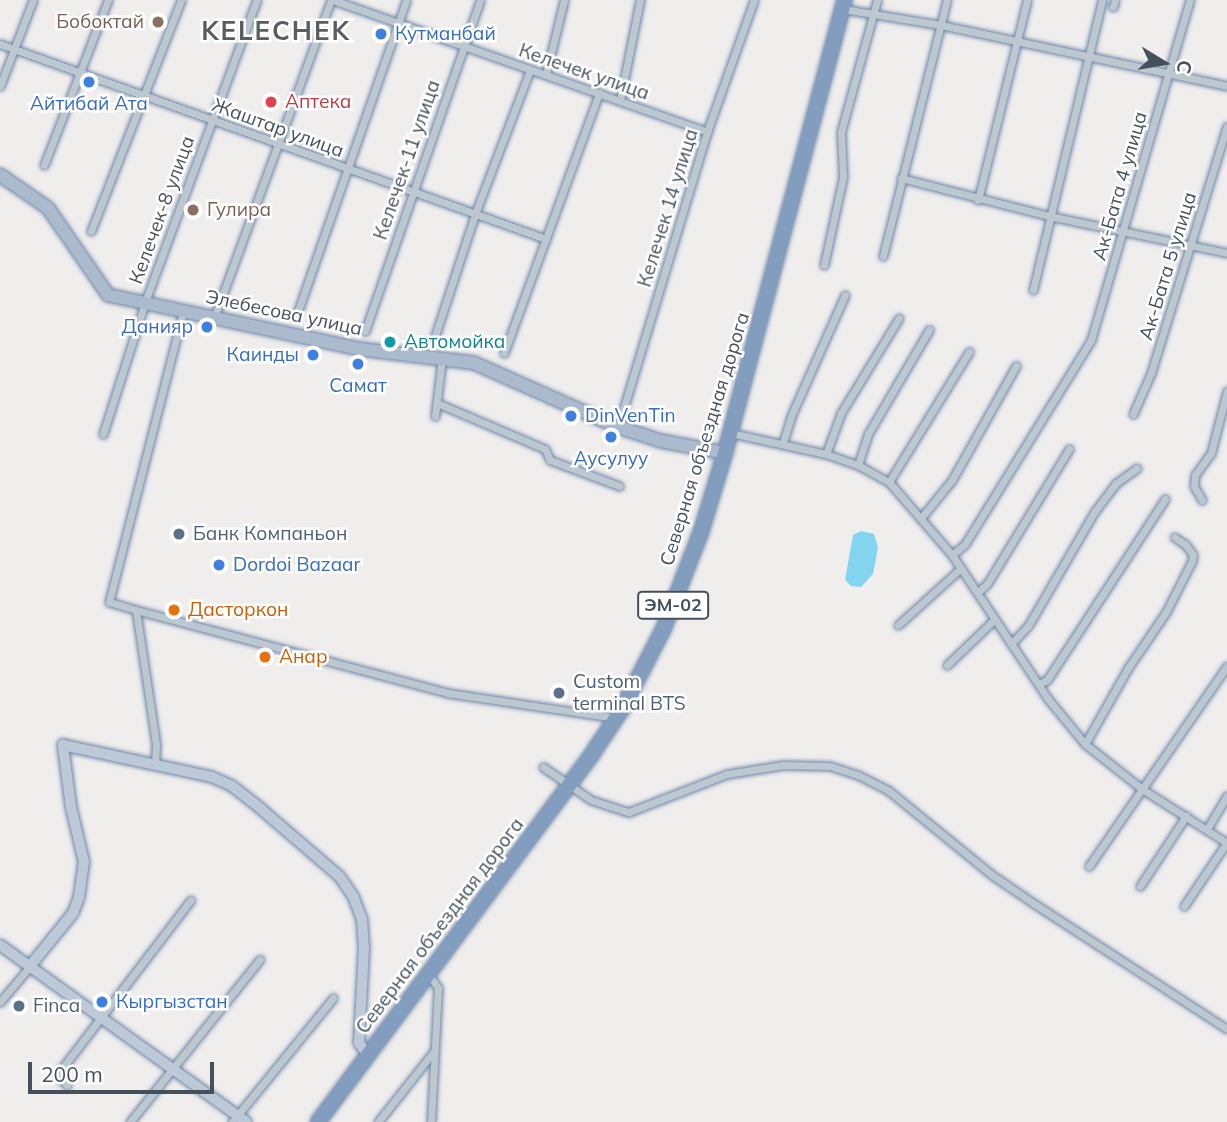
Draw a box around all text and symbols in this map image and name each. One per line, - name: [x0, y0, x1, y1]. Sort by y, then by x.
- place label: Бобоктай: [56, 11, 144, 33]
- marker: Бобоктай: [150, 14, 166, 30]
- district label: KELECHEK: [202, 15, 350, 47]
- place label: Кутманбай: [395, 23, 496, 45]
- marker: Кутманбай: [373, 26, 389, 42]
- north arrow: [1129, 28, 1199, 98]
- street label: Келечек улица: [516, 39, 652, 105]
- text: С: [1172, 58, 1198, 76]
- marker: Айтибай Ата: [81, 74, 97, 90]
- street label: Келечек-11 улица: [369, 77, 445, 243]
- place label: Аптека: [285, 91, 351, 113]
- place label: Айтибай Ата: [30, 93, 148, 115]
- street label: Жаштар улица: [209, 94, 347, 162]
- marker: Аптека: [263, 94, 279, 110]
- street label: Ак-Бата 4 улица: [1088, 109, 1152, 263]
- street label: Келечек 14 улица: [633, 126, 703, 290]
- street label: Келечек-8 улица: [125, 133, 199, 287]
- street label: Ак-Бата 5 улица: [1135, 189, 1201, 343]
- place label: Гулира: [207, 199, 271, 221]
- marker: Гулира: [185, 202, 201, 218]
- street label: Элебесова улица: [204, 285, 364, 341]
- street label: Северная объездная дорога: [656, 309, 754, 569]
- place label: Данияр: [121, 316, 193, 338]
- marker: Данияр: [199, 319, 215, 335]
- place label: Автомойка: [404, 331, 505, 353]
- marker: Автомойка: [382, 334, 398, 350]
- place label: Каинды: [227, 344, 299, 366]
- marker: Каинды: [305, 347, 321, 363]
- marker: Самат: [350, 356, 366, 372]
- place label: Самат: [329, 375, 387, 397]
- place label: DinVenTin: [585, 405, 676, 427]
- marker: DinVenTin: [563, 408, 579, 424]
- marker: Аусулуу: [603, 429, 619, 445]
- place label: Аусулуу: [574, 448, 648, 470]
- place label: Банк Компаньон: [193, 523, 347, 545]
- marker: Банк Компаньон: [171, 526, 187, 542]
- place label: Dordoi Bazaar: [233, 554, 360, 576]
- marker: Dordoi Bazaar: [211, 557, 227, 573]
- road number: ЭМ-02: [636, 590, 710, 620]
- place label: Дасторкон: [188, 599, 288, 621]
- marker: Дасторкон: [166, 602, 182, 618]
- place label: Анар: [279, 646, 328, 668]
- marker: Анар: [257, 649, 273, 665]
- place label: Custom terminal BTS: [573, 671, 686, 715]
- marker: Custom terminal BTS: [551, 685, 567, 701]
- street label: Северная объездная дорога: [351, 814, 529, 1038]
- place label: Кыргызстан: [116, 991, 228, 1013]
- marker: Кыргызстан: [94, 994, 110, 1010]
- place label: Finca: [33, 995, 80, 1017]
- marker: Finca: [11, 998, 27, 1014]
- scale bar: [32, 1048, 217, 1092]
- text: 200 m: [41, 1061, 103, 1087]

